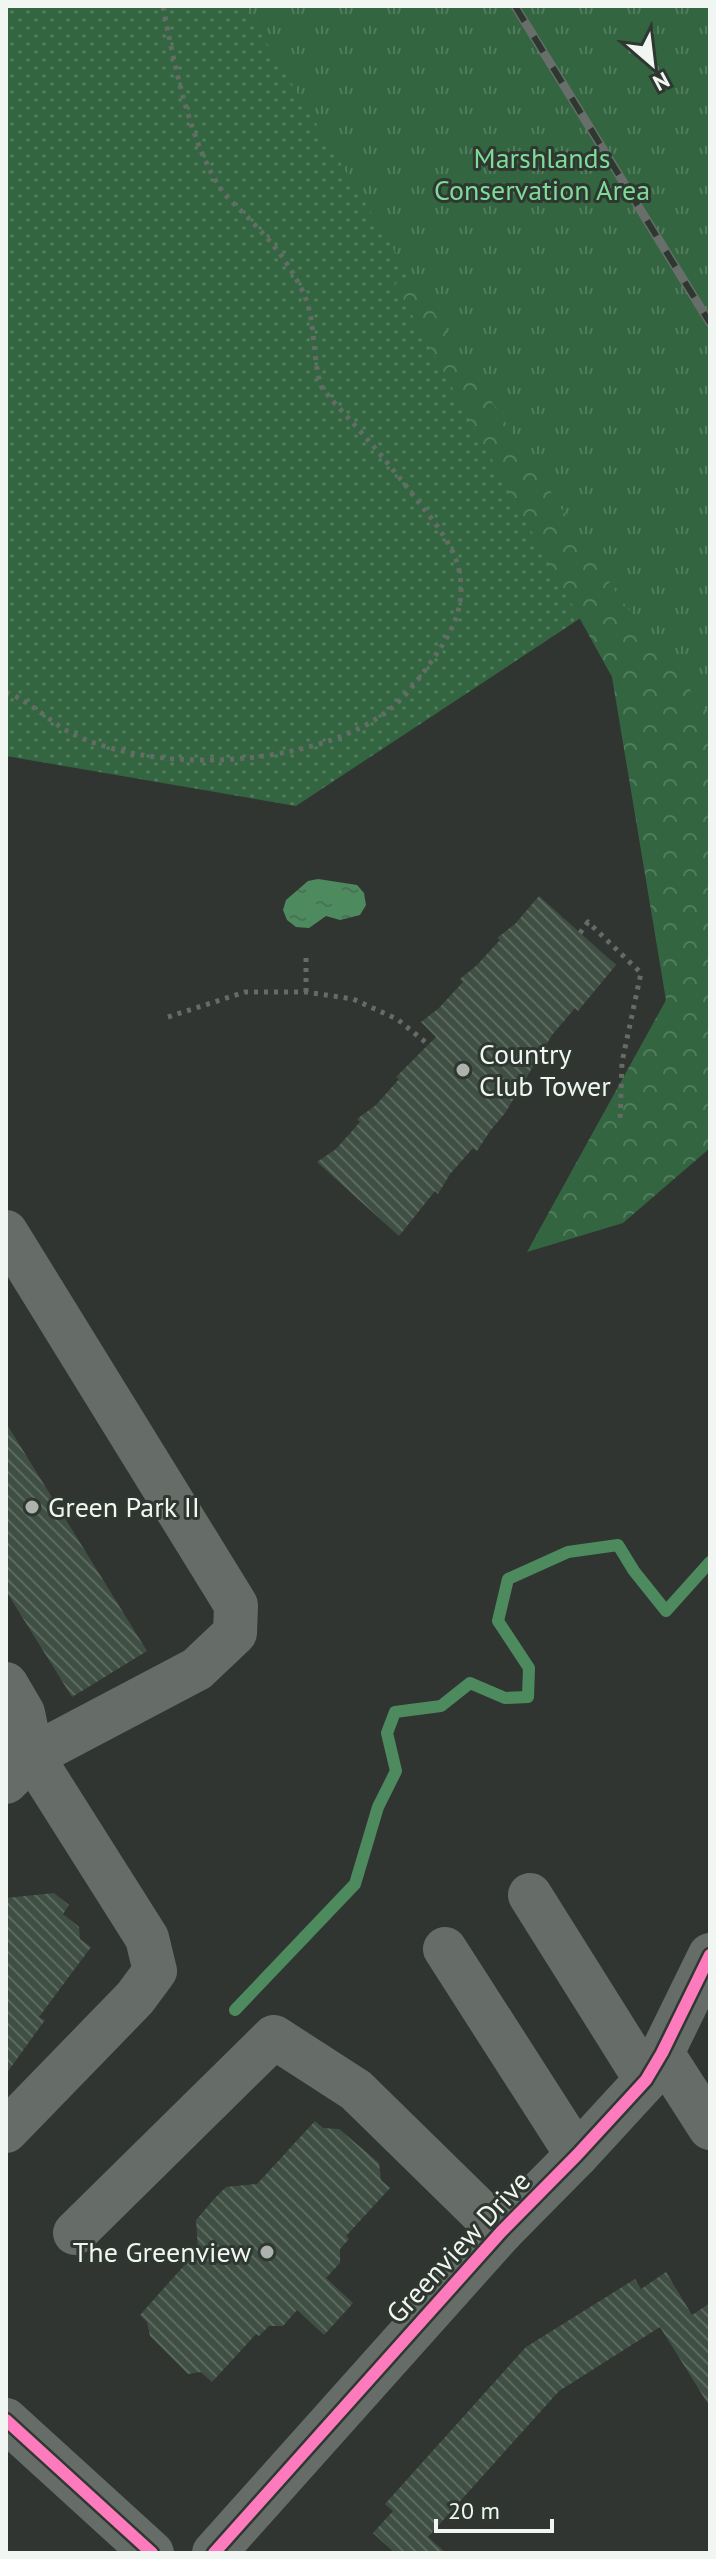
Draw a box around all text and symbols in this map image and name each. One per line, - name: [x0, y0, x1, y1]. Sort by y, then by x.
- north arrow: [612, 24, 692, 104]
- text: N: [648, 66, 674, 97]
- park label: Marshlands Conservation Area: [434, 139, 650, 208]
- place label: Country Club Tower: [479, 1035, 611, 1104]
- marker: Country Club Tower: [454, 1061, 472, 1079]
- place label: Green Park II: [48, 1488, 200, 1525]
- marker: Green Park II: [23, 1498, 41, 1516]
- street label: Greenview Drive: [378, 2163, 538, 2331]
- place label: The Greenview: [73, 2233, 251, 2270]
- marker: The Greenview: [258, 2243, 276, 2261]
- scale bar: [436, 2483, 552, 2533]
- text: 20 m: [448, 2495, 500, 2526]

